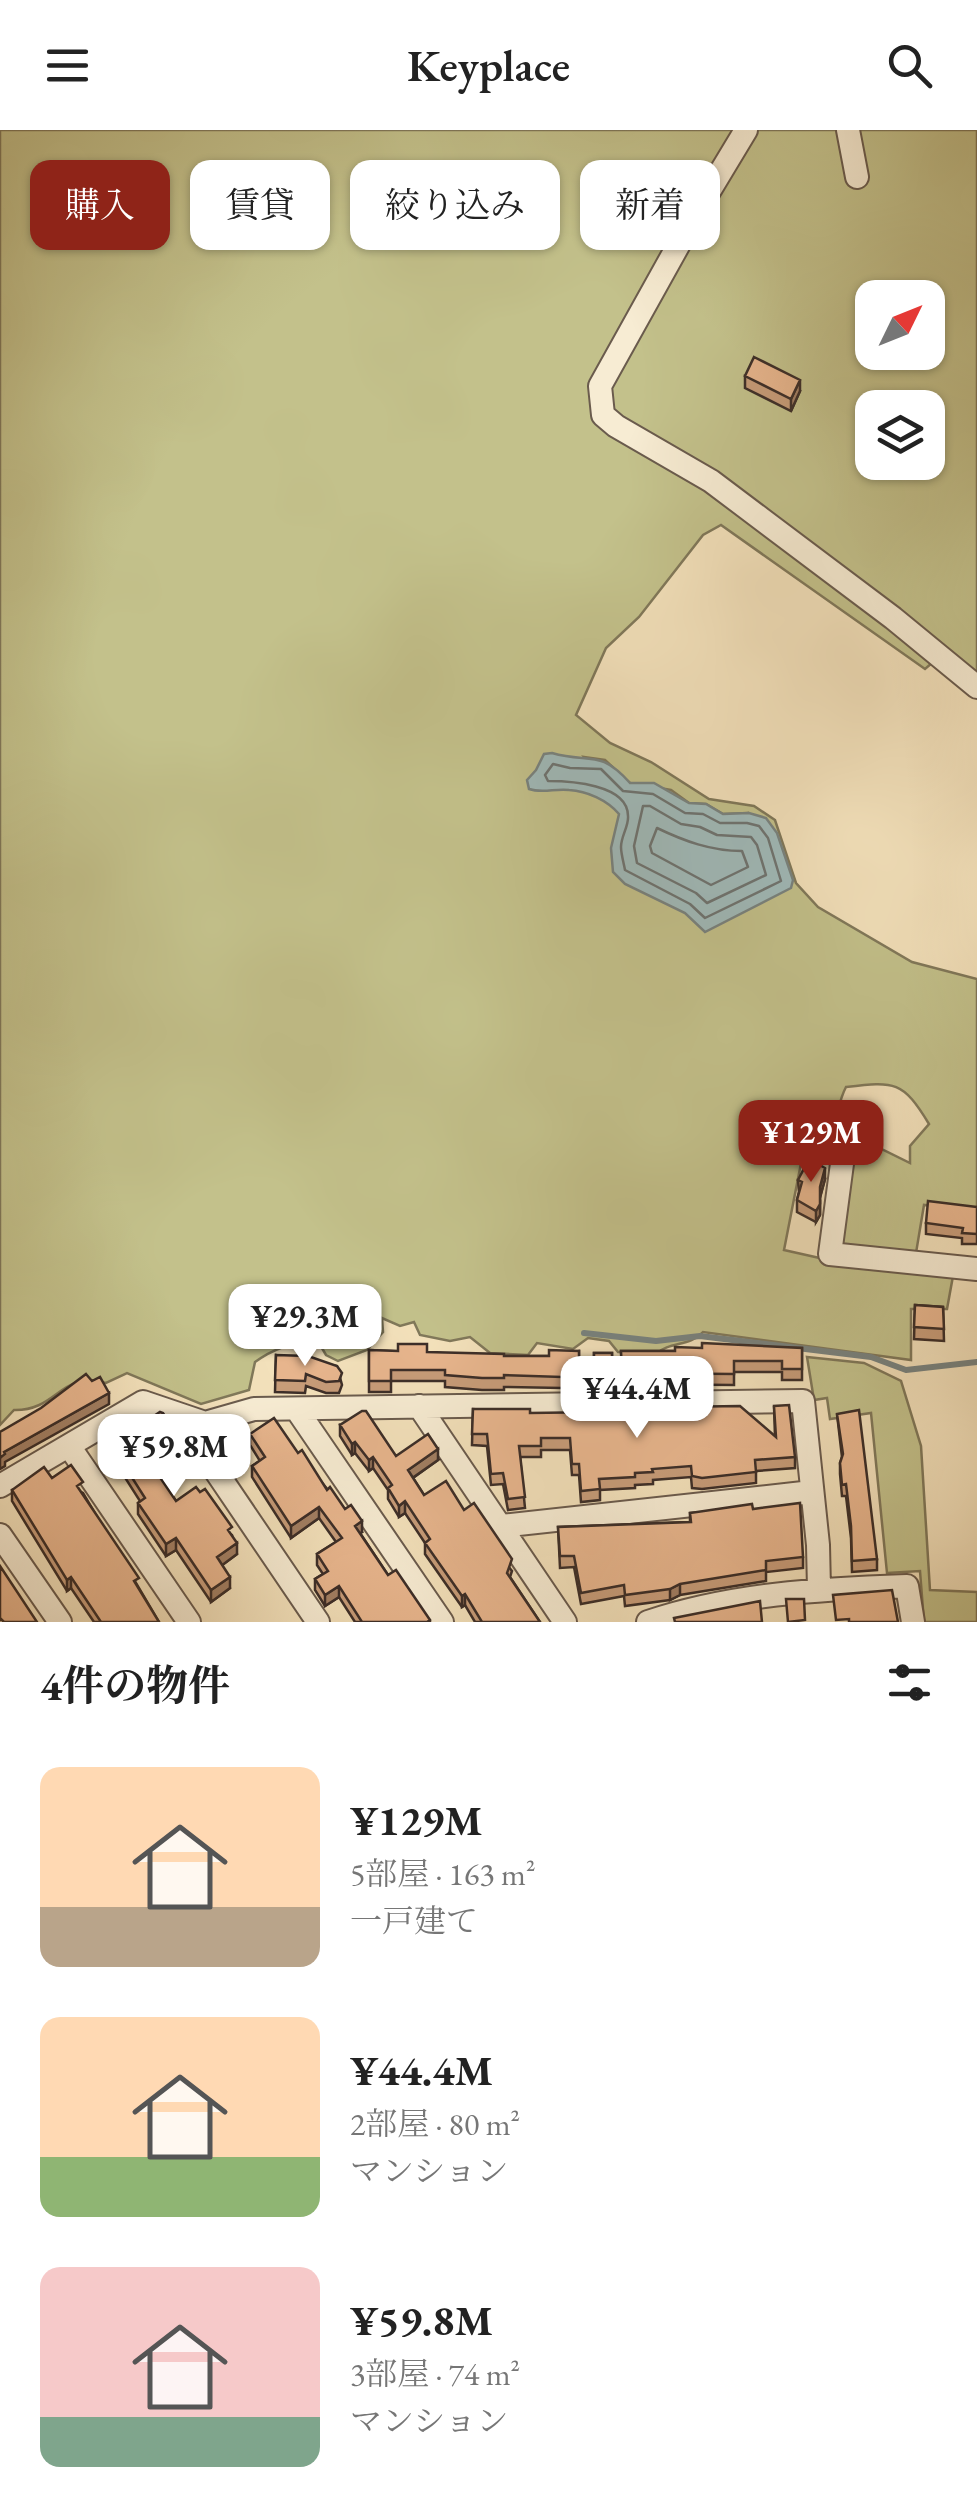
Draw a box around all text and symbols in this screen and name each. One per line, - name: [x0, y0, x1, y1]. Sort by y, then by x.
- text: Keyplace: [407, 36, 570, 94]
- icon: menu: [40, 38, 95, 93]
- icon: search: [882, 38, 937, 93]
- chip: 購入: [30, 160, 170, 250]
- chip: 賃貸: [190, 160, 330, 250]
- chip: 絞り込み: [350, 160, 560, 250]
- chip: 新着: [580, 160, 720, 250]
- north arrow: [855, 280, 945, 370]
- map controls: [855, 280, 945, 480]
- button: layers: [855, 390, 945, 480]
- pin: ¥129M: [741, 1100, 881, 1185]
- text: ¥129M: [760, 1111, 862, 1153]
- pin: ¥29.3M: [224, 1284, 386, 1369]
- text: ¥29.3M: [251, 1295, 359, 1337]
- pin: ¥44.4M: [556, 1356, 718, 1441]
- text: ¥44.4M: [583, 1367, 691, 1409]
- pin: ¥59.8M: [93, 1414, 255, 1499]
- text: ¥59.8M: [120, 1425, 228, 1467]
- icon: filters: [882, 1655, 937, 1710]
- text: 4件の物件: [40, 1658, 230, 1713]
- text: ¥129M: [350, 1793, 483, 1848]
- icon: home: [120, 1807, 240, 1927]
- text: 5部屋 · 163 m²: [350, 1853, 536, 1895]
- text: 一戸建て: [350, 1900, 478, 1942]
- text: ¥44.4M: [350, 2043, 493, 2098]
- icon: home: [120, 2057, 240, 2177]
- text: 2部屋 · 80 m²: [350, 2103, 520, 2145]
- text: マンション: [350, 2150, 509, 2192]
- text: ¥59.8M: [350, 2293, 493, 2348]
- icon: home: [120, 2307, 240, 2427]
- text: 3部屋 · 74 m²: [350, 2353, 520, 2395]
- text: マンション: [350, 2400, 509, 2442]

